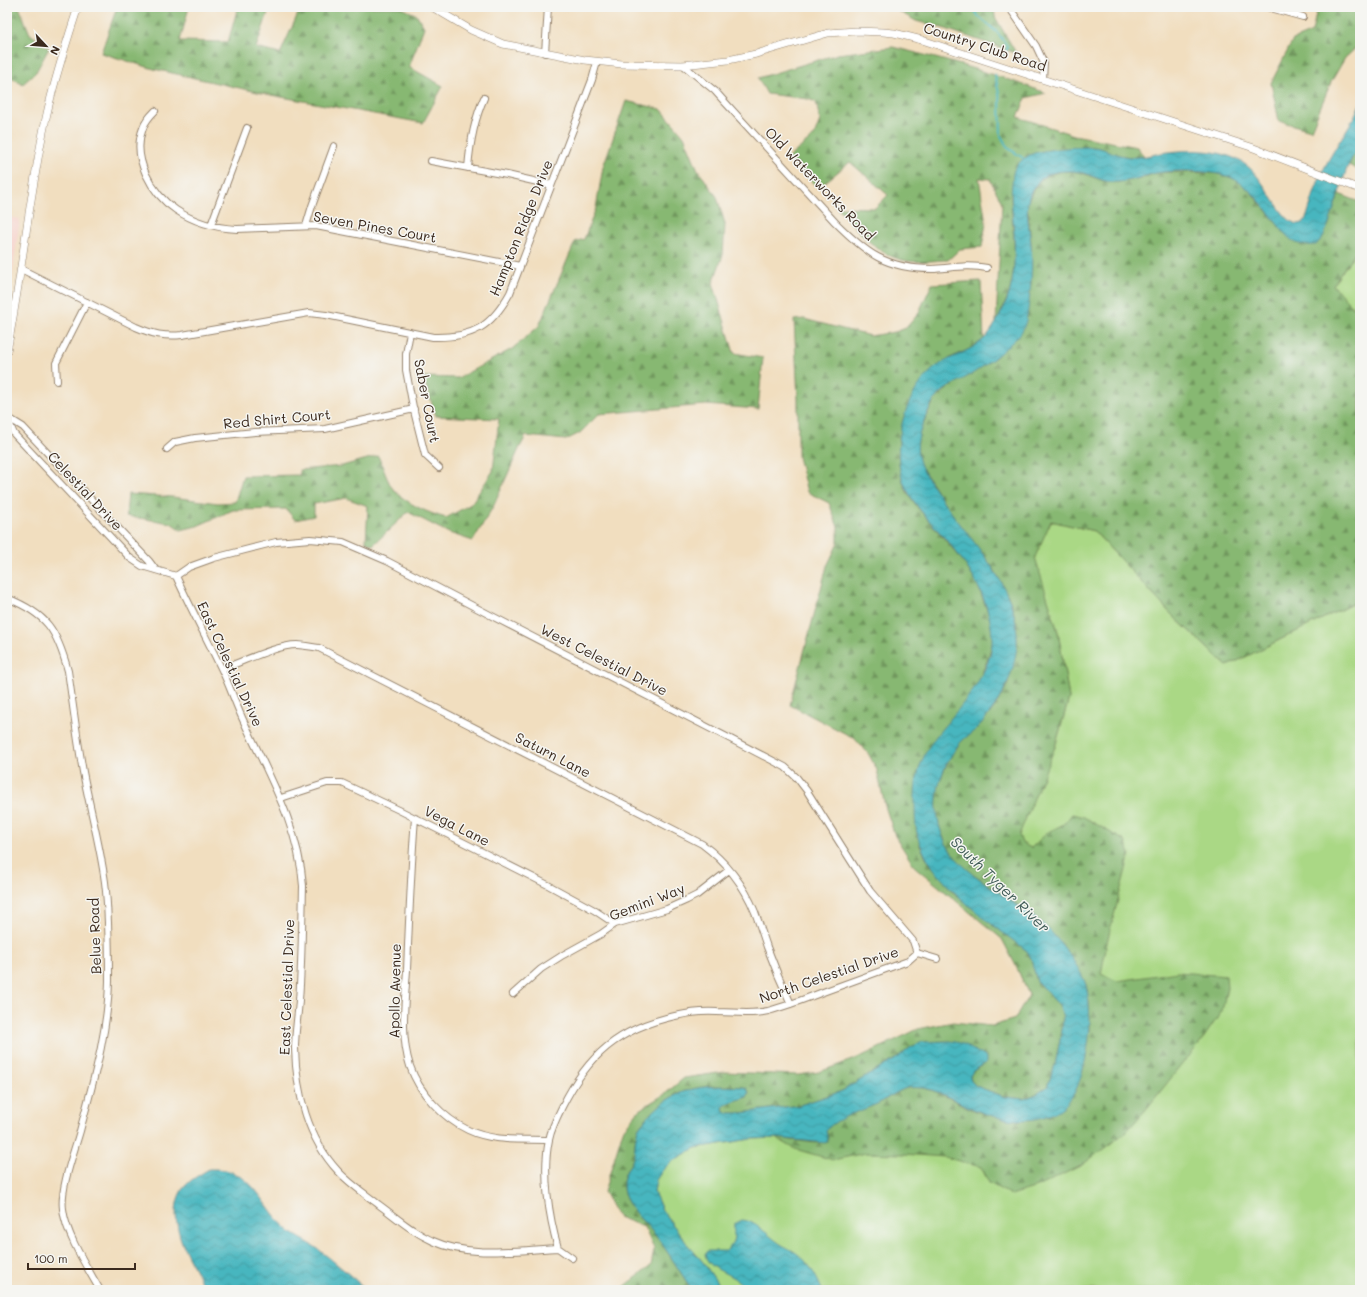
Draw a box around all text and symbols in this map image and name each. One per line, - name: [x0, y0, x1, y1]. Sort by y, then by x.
- street label: Country Club Road: [921, 18, 1049, 75]
- north arrow: [26, 26, 66, 66]
- text: N: [47, 44, 64, 58]
- street label: Old Waterworks Road: [761, 123, 880, 245]
- street label: Hampton Ridge Drive: [484, 157, 557, 299]
- street label: Seven Pines Court: [312, 206, 438, 247]
- street label: Saber Court: [410, 357, 445, 444]
- street label: Red Shirt Court: [222, 404, 332, 433]
- street label: Celestial Drive: [44, 447, 127, 534]
- street label: East Celestial Drive: [193, 598, 268, 729]
- street label: West Celestial Drive: [537, 619, 671, 700]
- street label: Saturn Lane: [512, 727, 594, 782]
- street label: Vega Lane: [421, 801, 493, 850]
- water label: South Tyger River: [947, 832, 1055, 937]
- street label: Gemini Way: [606, 878, 687, 925]
- street label: Belue Road: [84, 897, 105, 975]
- street label: East Celestial Drive: [275, 919, 298, 1055]
- street label: North Celestial Drive: [757, 942, 901, 1007]
- street label: Apollo Avenue: [384, 943, 405, 1039]
- scale bar: [28, 1245, 135, 1271]
- text: 100 m: [34, 1250, 68, 1266]

